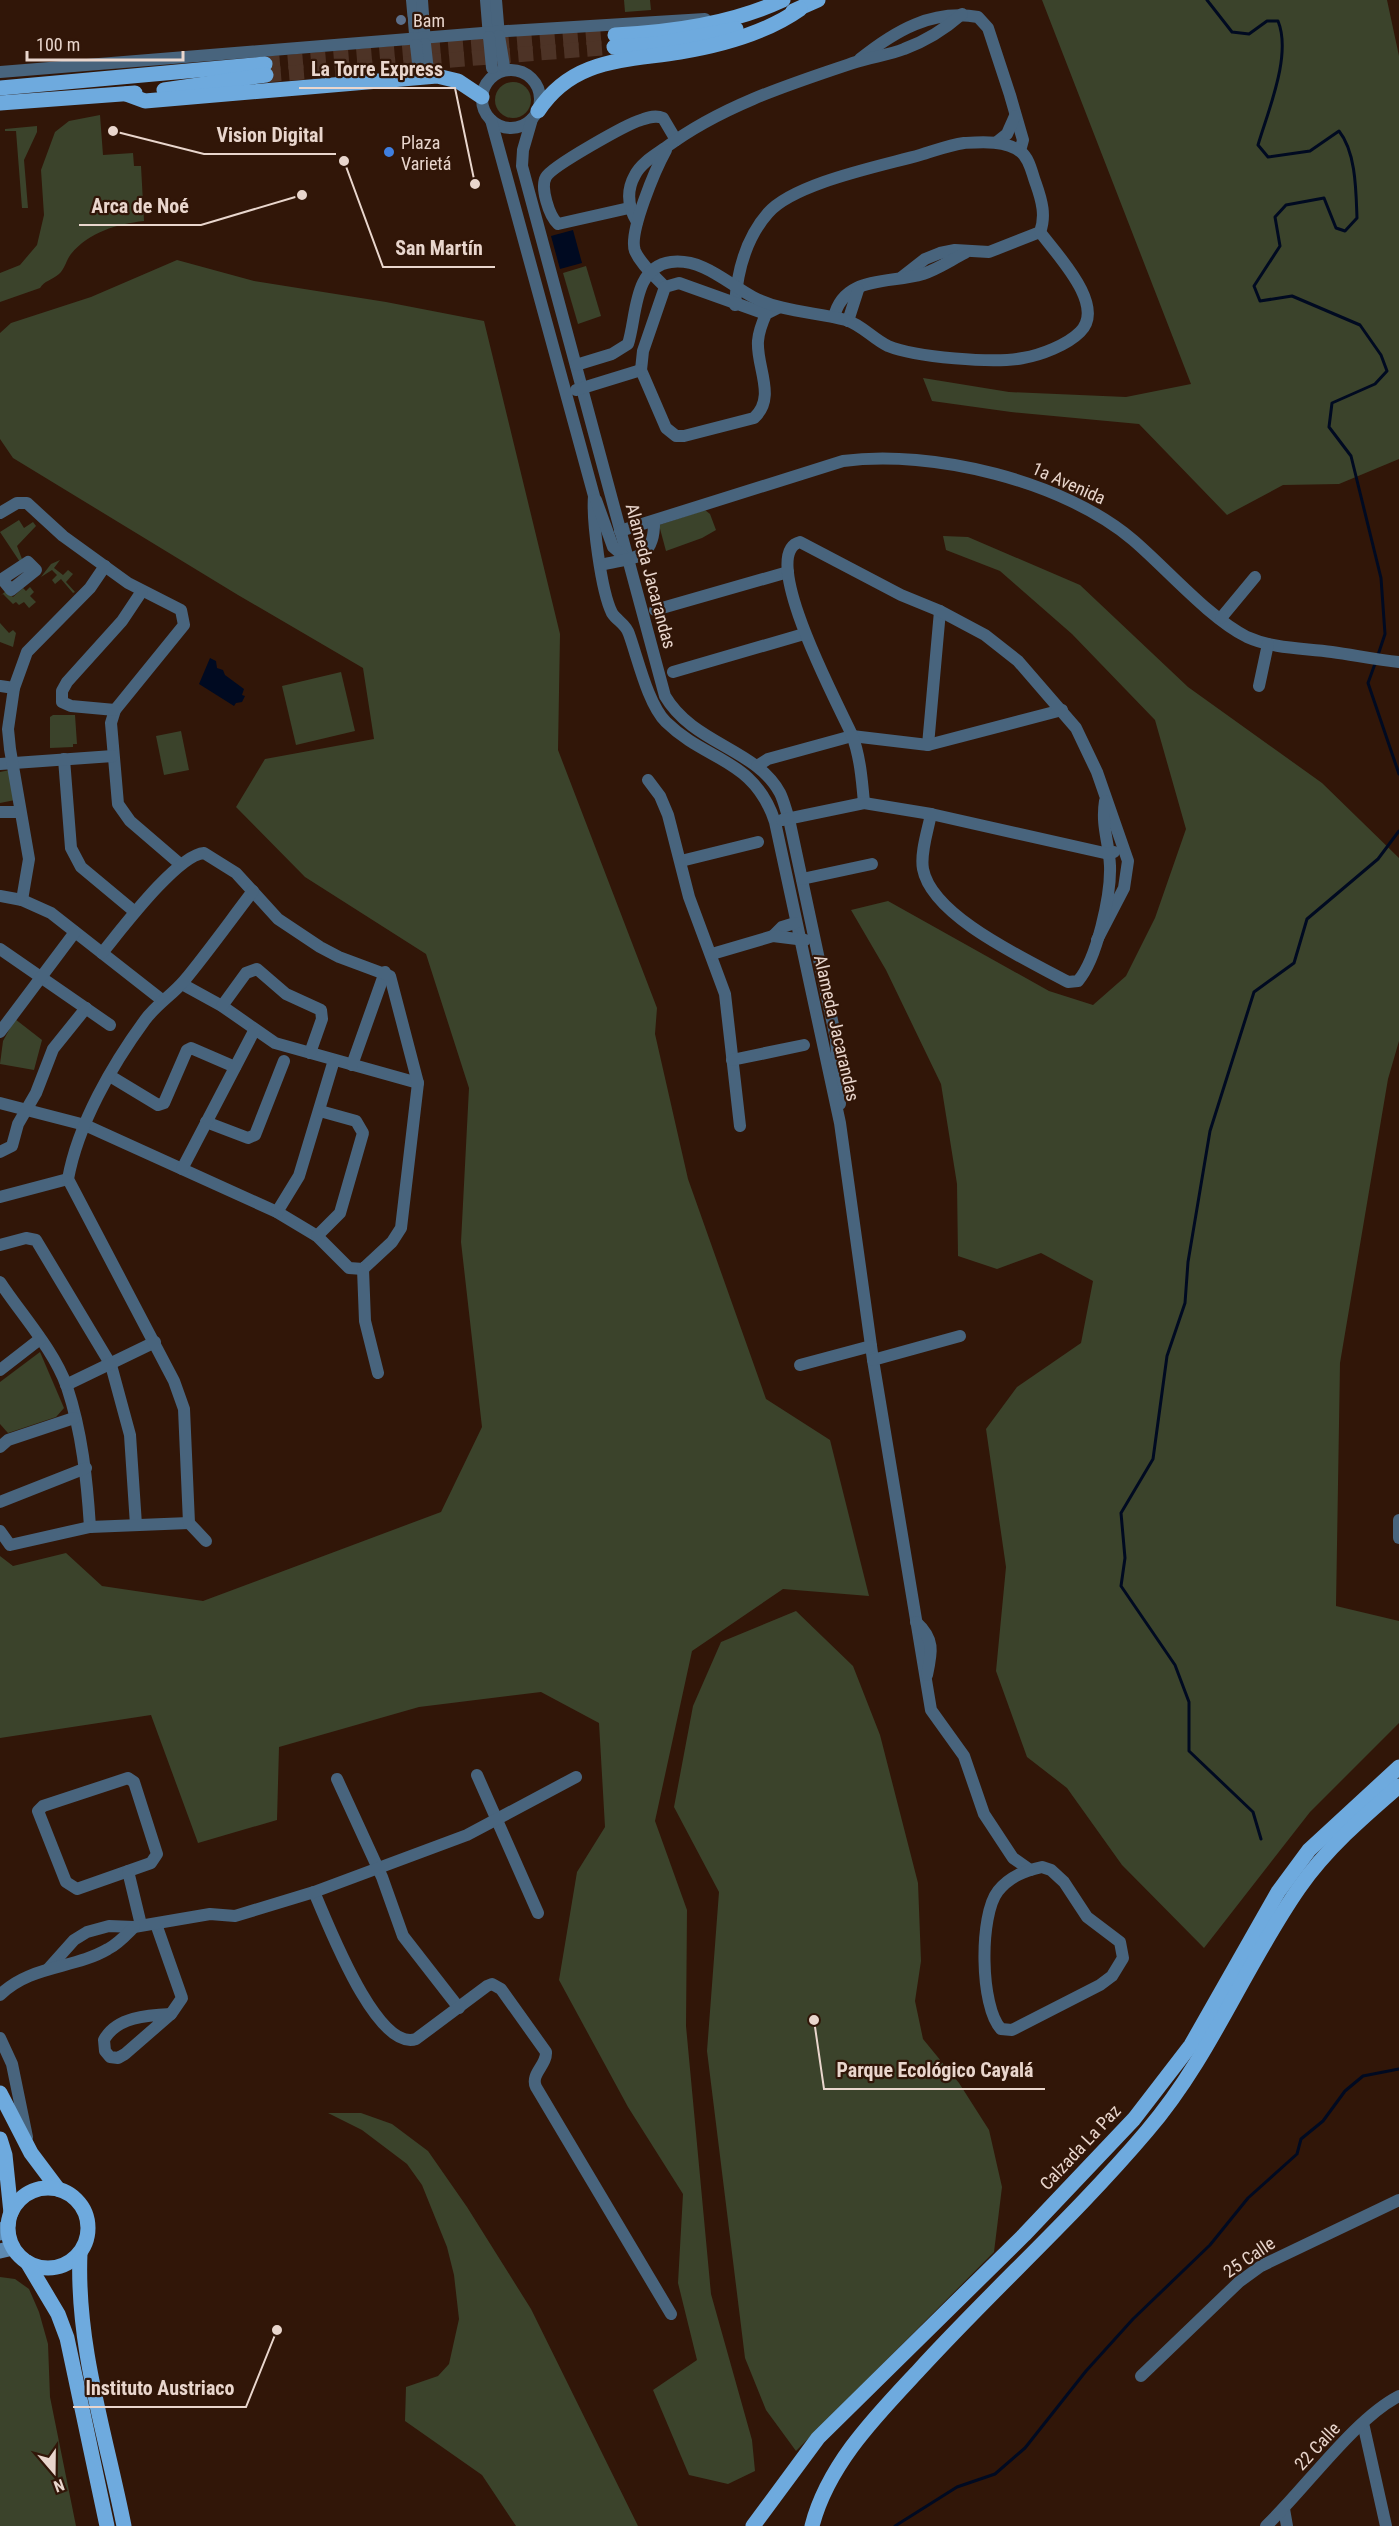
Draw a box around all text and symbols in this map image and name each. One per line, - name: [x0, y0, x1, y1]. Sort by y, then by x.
- place label: Bam: [413, 10, 445, 31]
- marker: Bam: [394, 13, 408, 27]
- scale bar: [27, 24, 183, 62]
- text: 100 m: [36, 34, 80, 55]
- callout: La Torre Express: [299, 50, 455, 88]
- text: La Torre Express: [311, 57, 443, 81]
- callout: Vision Digital: [204, 116, 336, 154]
- text: Vision Digital: [216, 123, 324, 147]
- place label: Plaza Varietá: [401, 132, 451, 174]
- marker: Plaza Varietá: [382, 145, 396, 159]
- callout: Arca de Noé: [79, 187, 201, 225]
- text: Arca de Noé: [91, 194, 189, 218]
- callout: San Martín: [383, 229, 495, 267]
- text: San Martín: [395, 236, 483, 260]
- street label: 1a Avenida: [1029, 458, 1109, 508]
- street label: Alameda Jacarandas: [622, 501, 680, 651]
- street label: Alameda Jacarandas: [810, 953, 864, 1103]
- callout: Parque Ecológico Cayalá: [824, 2051, 1045, 2089]
- text: Parque Ecológico Cayalá: [836, 2058, 1034, 2082]
- street label: Calzada La Paz: [1035, 2100, 1125, 2194]
- street label: 25 Calle: [1219, 2232, 1279, 2282]
- callout: Instituto Austriaco: [73, 2369, 246, 2407]
- text: Instituto Austriaco: [86, 2376, 235, 2400]
- street label: 22 Calle: [1290, 2418, 1344, 2474]
- north arrow: [24, 2442, 84, 2502]
- text: N: [51, 2475, 67, 2496]

